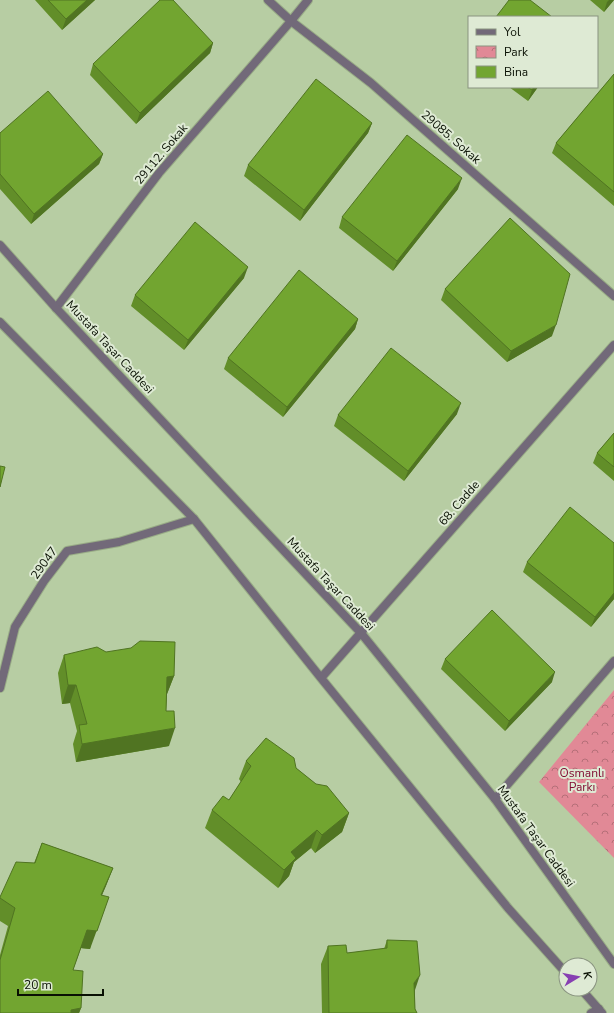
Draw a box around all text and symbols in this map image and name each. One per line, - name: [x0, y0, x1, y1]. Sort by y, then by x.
- legend: [468, 16, 598, 88]
- text: Yol: [503, 24, 521, 40]
- text: Park: [504, 44, 529, 60]
- text: Bina: [504, 64, 528, 80]
- street label: 29085. Sokak: [418, 107, 485, 168]
- street label: 29112. Sokak: [131, 120, 192, 188]
- street label: Mustafa Taşar Caddesi: [63, 297, 157, 397]
- street label: 68. Cadde: [435, 477, 483, 529]
- street label: Mustafa Taşar Caddesi: [284, 534, 378, 634]
- street label: 29047: [27, 544, 61, 582]
- park label: Osmanlı Parkı: [560, 765, 604, 795]
- street label: Mustafa Taşar Caddesi: [494, 782, 578, 890]
- north arrow: [558, 957, 598, 997]
- text: K: [579, 970, 595, 981]
- scale bar: [18, 971, 103, 997]
- text: 20 m: [24, 977, 52, 993]

